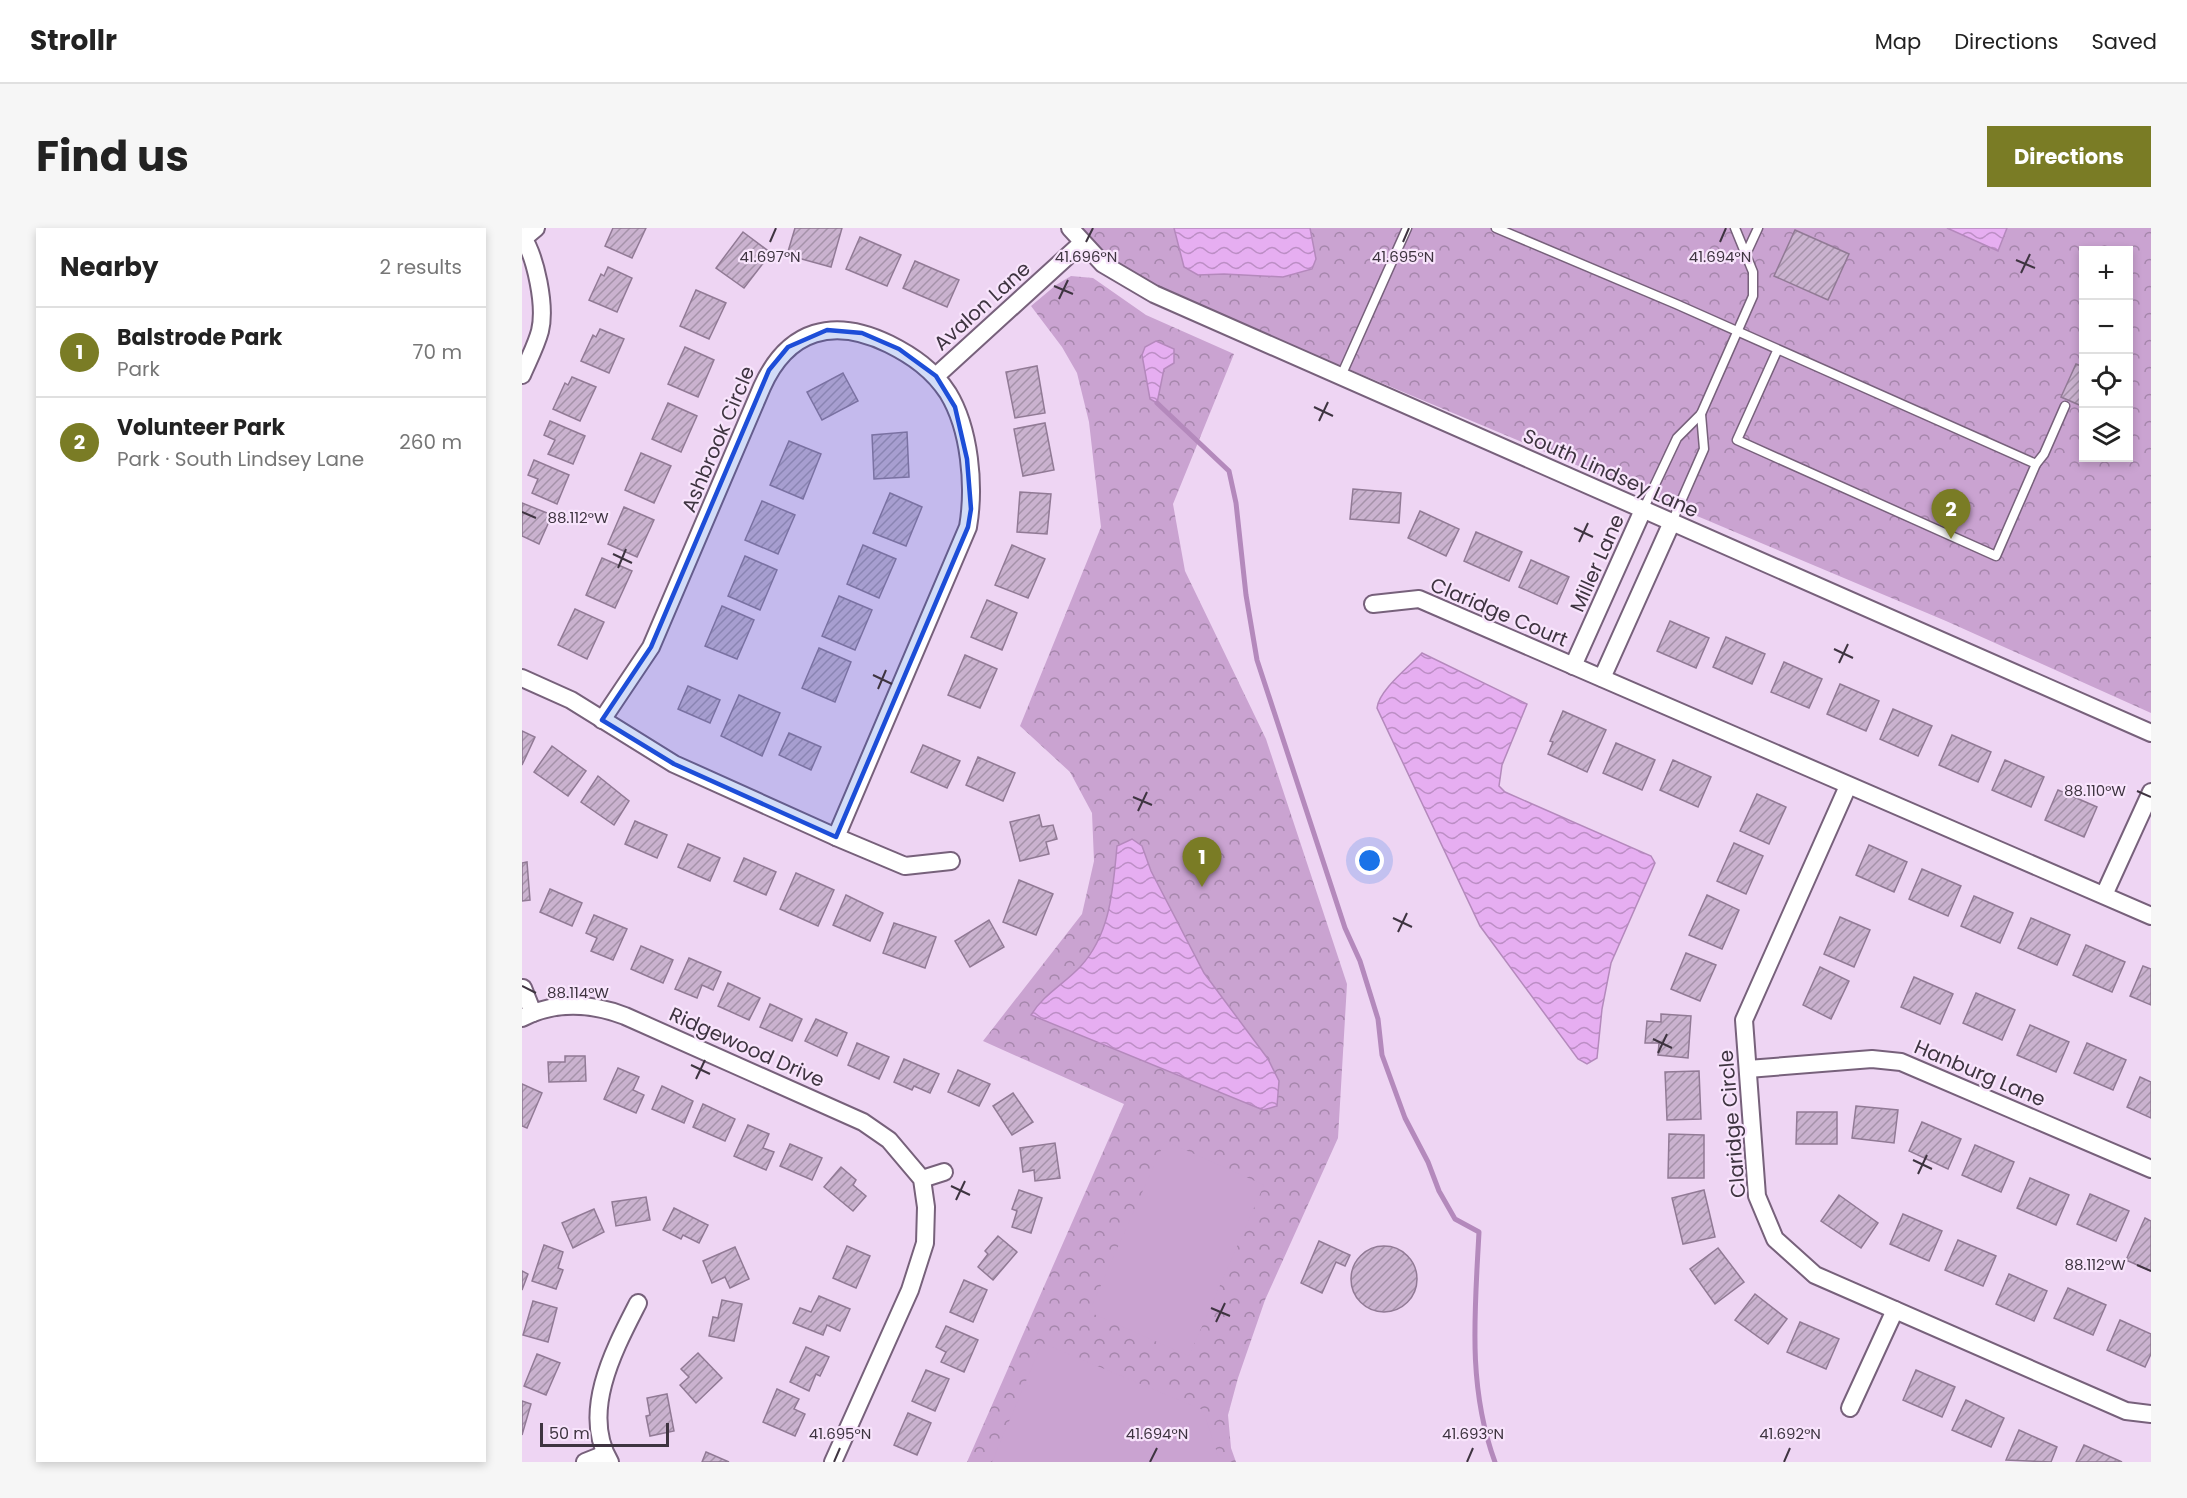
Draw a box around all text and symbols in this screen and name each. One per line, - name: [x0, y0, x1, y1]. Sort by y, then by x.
- text: Strollr: [30, 21, 117, 60]
- text: Map: [1875, 27, 1921, 56]
- text: Directions: [1954, 27, 2058, 56]
- text: Saved: [2091, 27, 2157, 56]
- button: Directions: [1987, 126, 2151, 187]
- text: Find us: [36, 127, 189, 186]
- text: 41.697°N: [739, 246, 801, 267]
- text: 41.696°N: [1055, 246, 1117, 267]
- text: 41.695°N: [1372, 246, 1434, 267]
- text: 41.694°N: [1689, 246, 1751, 267]
- map controls: [2079, 246, 2133, 462]
- button: +: [2079, 246, 2133, 300]
- text: Nearby: [60, 249, 158, 285]
- text: 2 results: [379, 253, 462, 281]
- street label: Avalon Lane: [928, 255, 1036, 357]
- button: −: [2079, 300, 2133, 354]
- text: Balstrode Park: [117, 322, 282, 353]
- text: 1: [76, 338, 83, 366]
- text: 70 m: [413, 338, 462, 366]
- button: locate: [2079, 354, 2133, 408]
- text: Park: [117, 355, 160, 383]
- street label: Ashbrook Circle: [675, 362, 761, 516]
- button: layers: [2079, 408, 2133, 462]
- text: Volunteer Park: [117, 412, 285, 443]
- street label: South Lindsey Lane: [1519, 422, 1703, 524]
- text: 2: [74, 428, 85, 456]
- text: 260 m: [399, 428, 462, 456]
- text: Park · South Lindsey Lane: [117, 445, 364, 473]
- pin: 2: [1932, 490, 1970, 539]
- text: 88.112°W: [547, 507, 609, 528]
- street label: Miller Lane: [1563, 510, 1631, 616]
- street label: Claridge Court: [1426, 570, 1572, 654]
- text: 88.110°W: [2064, 780, 2126, 801]
- pin: 1: [1182, 838, 1222, 887]
- your location: [1355, 846, 1384, 875]
- text: 88.114°W: [547, 982, 609, 1003]
- street label: Ridgewood Drive: [665, 1000, 829, 1094]
- street label: Hanburg Lane: [1910, 1033, 2050, 1113]
- street label: Claridge Circle: [1712, 1049, 1752, 1199]
- text: 88.112°W: [2064, 1254, 2126, 1275]
- scale bar: [540, 1420, 669, 1448]
- text: 50 m: [549, 1422, 590, 1445]
- text: 41.695°N: [809, 1423, 871, 1444]
- text: 41.694°N: [1126, 1423, 1188, 1444]
- text: 41.693°N: [1442, 1423, 1504, 1444]
- text: 41.692°N: [1759, 1423, 1821, 1444]

